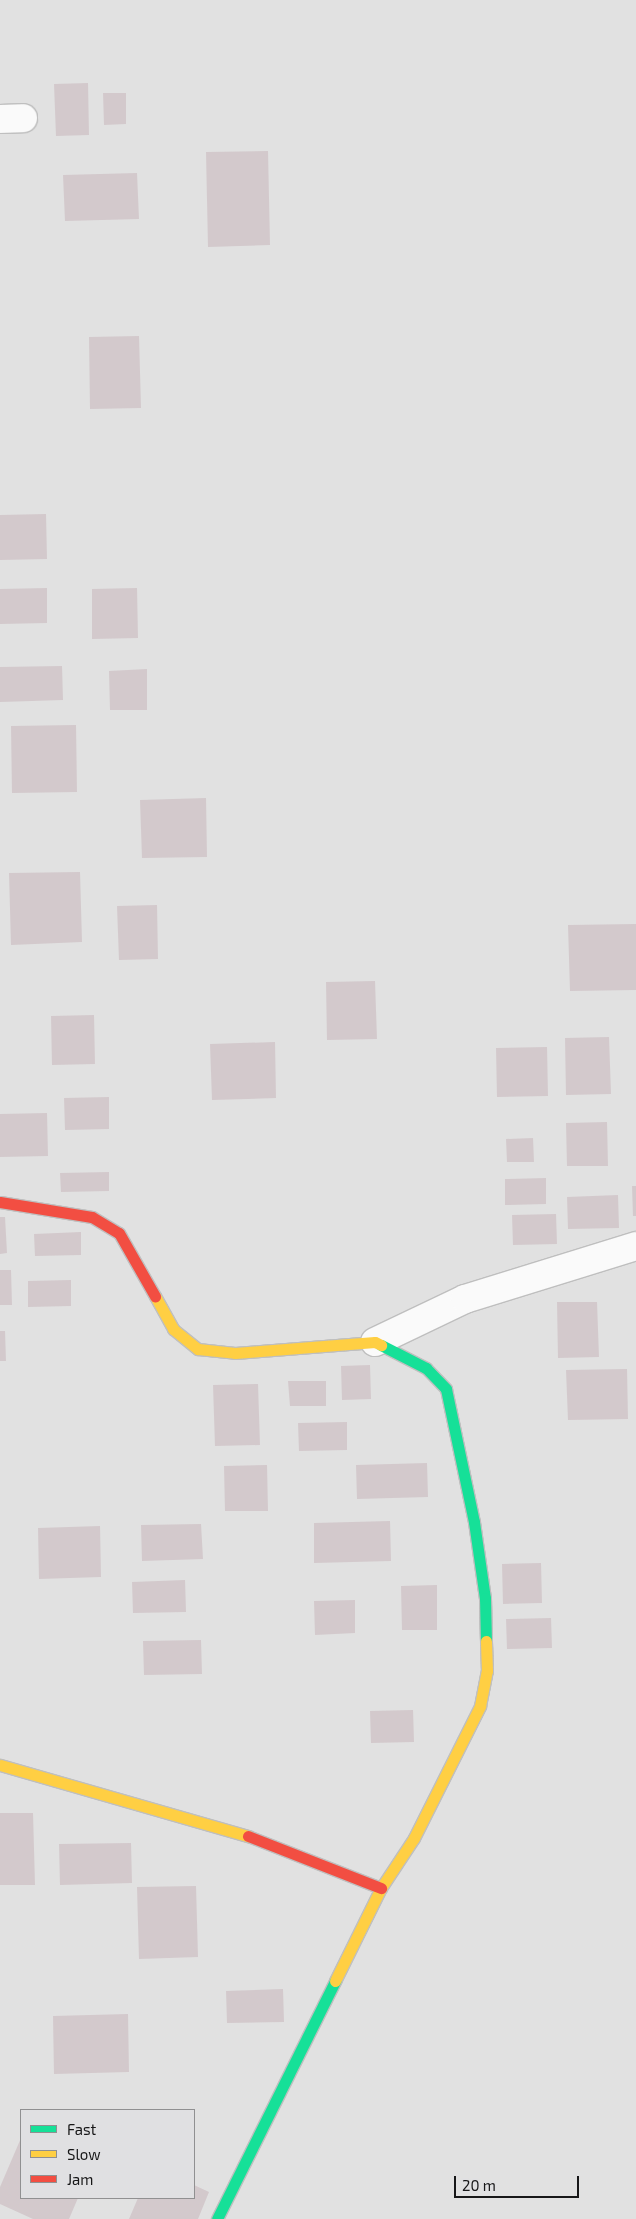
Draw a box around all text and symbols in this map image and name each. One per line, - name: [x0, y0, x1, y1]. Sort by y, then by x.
- legend: [20, 2109, 195, 2199]
- text: Fast: [67, 2120, 96, 2138]
- text: Slow: [67, 2145, 101, 2163]
- scale bar: [456, 2166, 581, 2198]
- text: Jam: [67, 2170, 93, 2188]
- text: 20 m: [462, 2176, 496, 2194]

